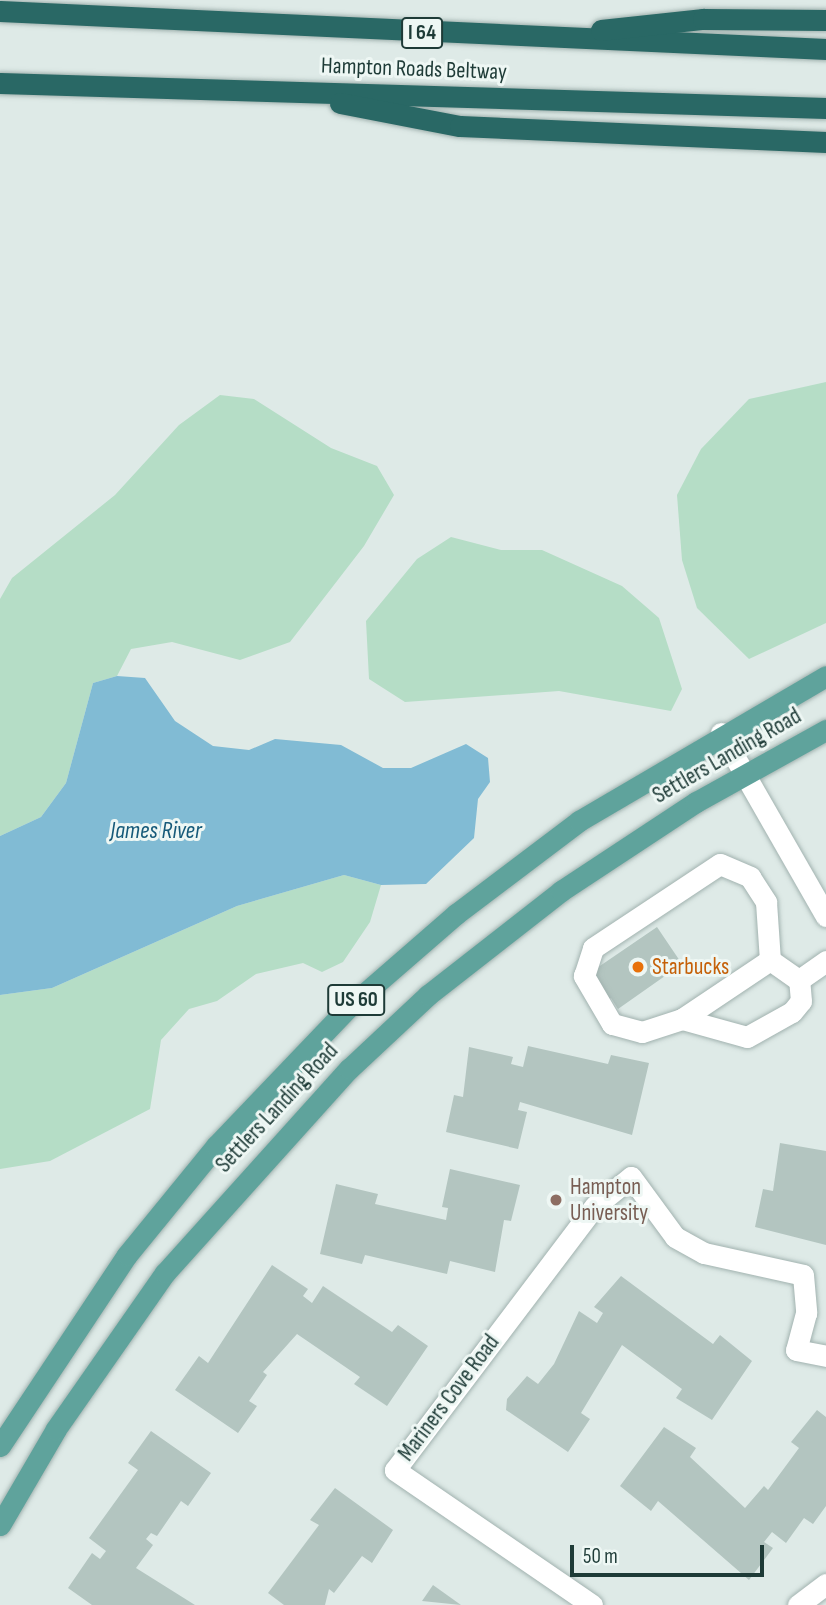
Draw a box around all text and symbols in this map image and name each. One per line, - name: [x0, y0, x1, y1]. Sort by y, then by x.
- road number: I 64: [401, 16, 443, 50]
- street label: Hampton Roads Beltway: [321, 52, 507, 86]
- street label: Settlers Landing Road: [648, 702, 806, 810]
- water label: James River: [110, 817, 202, 845]
- place label: Starbucks: [652, 953, 729, 981]
- marker: Starbucks: [630, 959, 646, 975]
- road number: US 60: [326, 982, 386, 1018]
- street label: Settlers Landing Road: [210, 1038, 344, 1178]
- place label: Hampton University: [570, 1173, 648, 1227]
- marker: Hampton University: [548, 1192, 564, 1208]
- street label: Mariners Cove Road: [393, 1329, 505, 1467]
- scale bar: [574, 1532, 768, 1576]
- text: 50 m: [583, 1544, 618, 1569]

